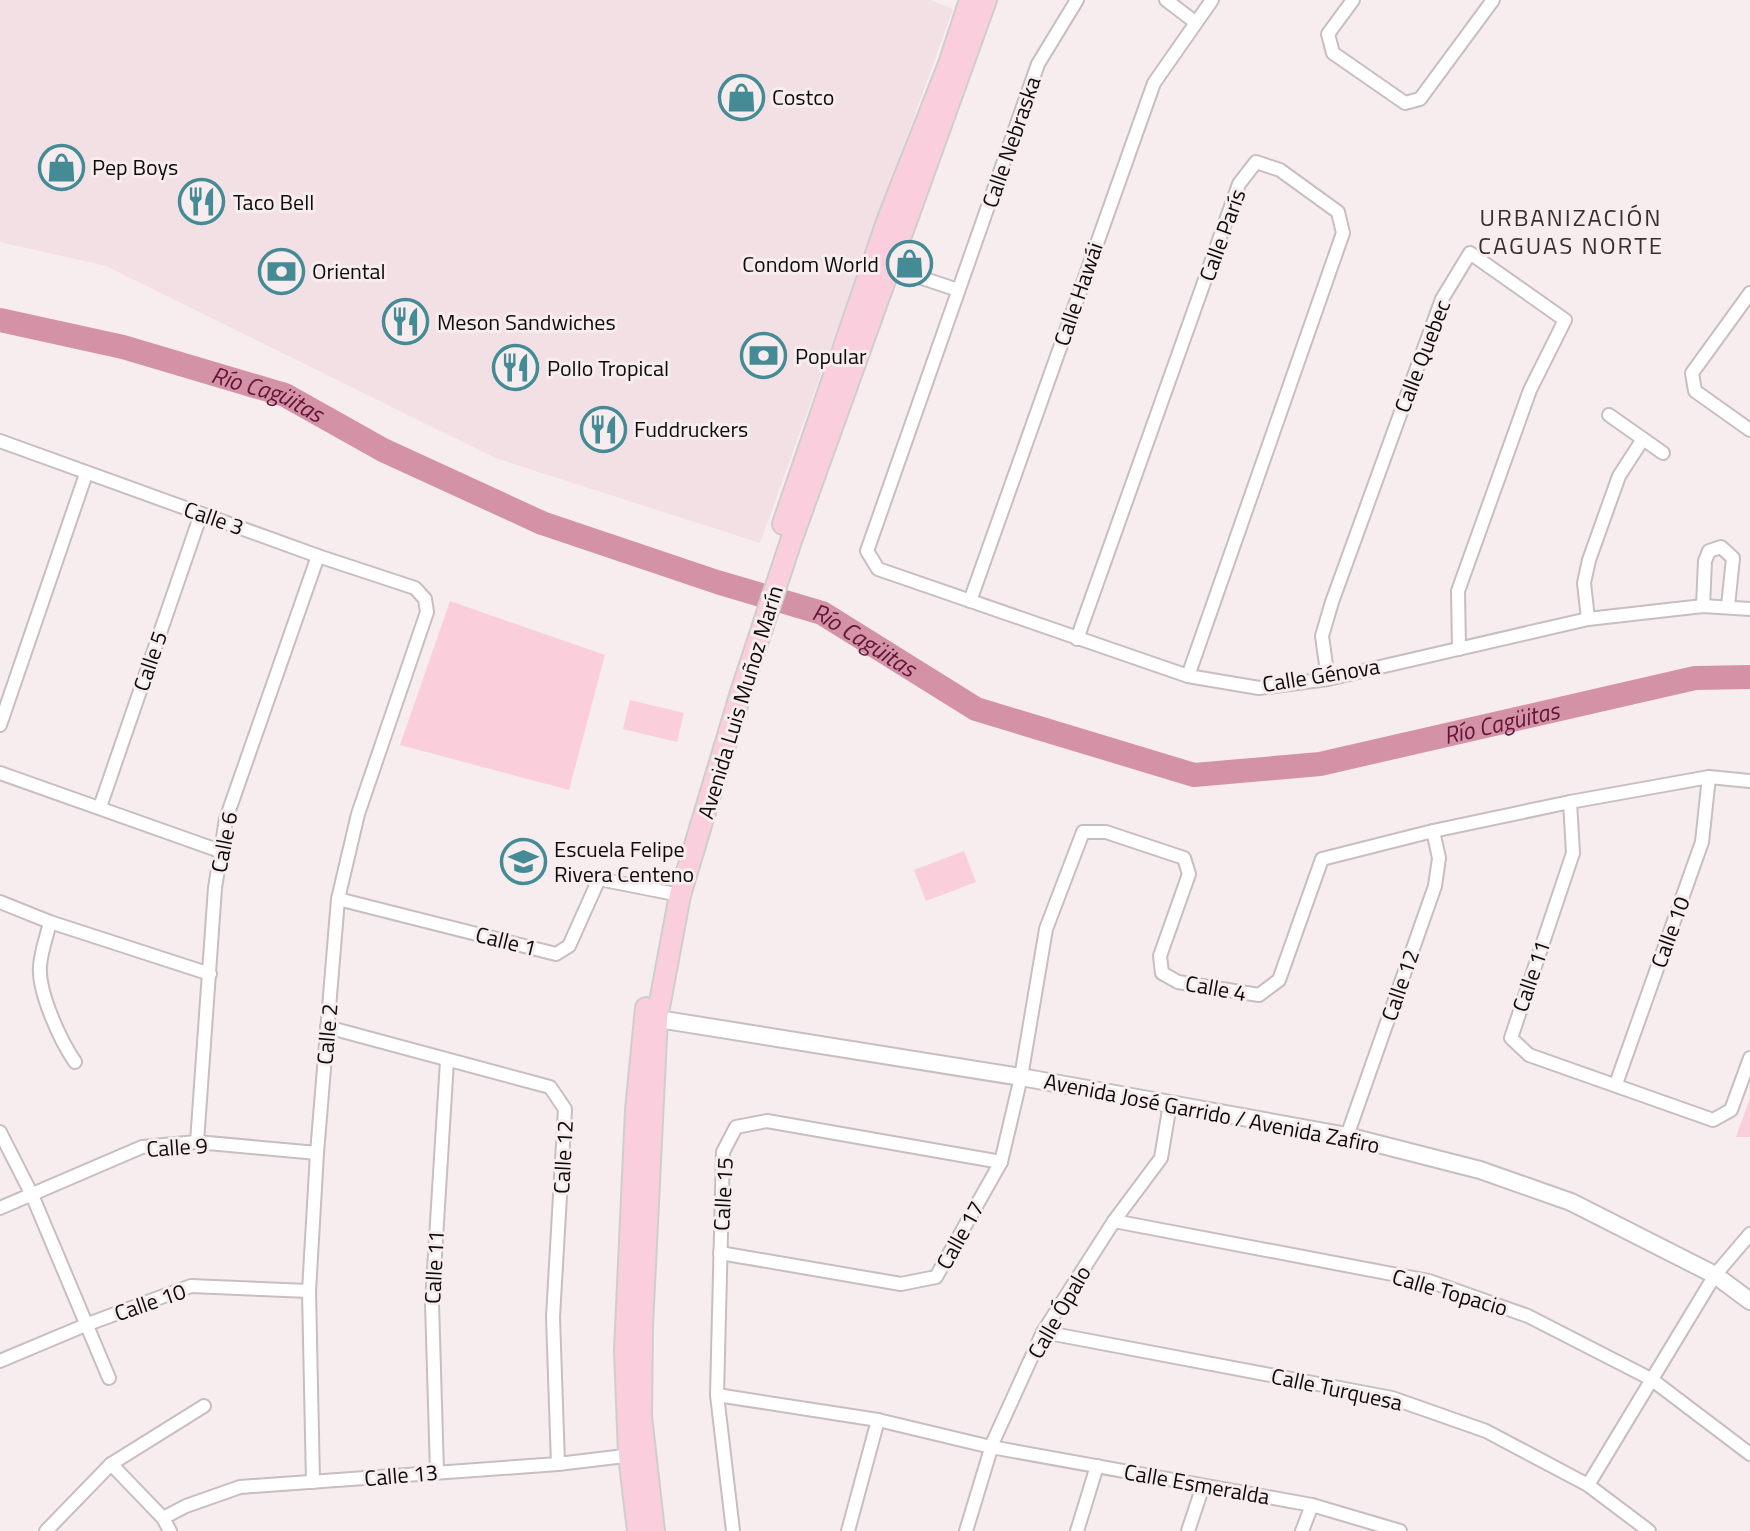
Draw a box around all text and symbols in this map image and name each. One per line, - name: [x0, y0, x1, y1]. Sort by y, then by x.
- street label: Calle Nebraska: [973, 72, 1049, 212]
- shop icon: Costco: [717, 73, 765, 121]
- place label: Costco: [772, 80, 834, 114]
- shop icon: Pep Boys: [37, 143, 85, 191]
- place label: Pep Boys: [92, 150, 178, 184]
- restaurant icon: Taco Bell: [178, 178, 226, 226]
- street label: Calle París: [1190, 184, 1254, 286]
- place label: Taco Bell: [233, 185, 314, 219]
- district label: URBANIZACIÓN CAGUAS NORTE: [1478, 199, 1664, 263]
- street label: Calle Hawái: [1044, 238, 1112, 350]
- shop icon: Condom World: [886, 240, 934, 288]
- bank icon: Oriental: [257, 247, 305, 295]
- place label: Condom World: [742, 247, 879, 281]
- place label: Oriental: [312, 254, 386, 288]
- street label: Calle Quebec: [1385, 294, 1459, 418]
- restaurant icon: Meson Sandwiches: [382, 298, 430, 346]
- place label: Meson Sandwiches: [437, 305, 616, 339]
- bank icon: Popular: [740, 332, 788, 380]
- place label: Popular: [795, 339, 867, 373]
- restaurant icon: Pollo Tropical: [492, 344, 540, 392]
- place label: Pollo Tropical: [547, 351, 669, 385]
- water label: Río Cagüitas: [207, 356, 332, 432]
- restaurant icon: Fuddruckers: [579, 405, 627, 453]
- place label: Fuddruckers: [634, 412, 748, 446]
- street label: Calle 3: [179, 492, 249, 544]
- street label: Avenida Luis Muñoz Marín: [688, 581, 792, 823]
- water label: Río Cagüitas: [808, 593, 925, 687]
- street label: Calle 5: [124, 626, 176, 696]
- street label: Calle Génova: [1260, 649, 1382, 701]
- water label: Río Cagüitas: [1440, 691, 1564, 753]
- street label: Calle 6: [201, 809, 247, 875]
- place label: Escuela Felipe Rivera Centeno: [554, 832, 694, 891]
- school or university icon: Escuela Felipe Rivera Centeno: [499, 838, 547, 886]
- street label: Calle 10: [1641, 892, 1699, 972]
- street label: Calle 1: [472, 917, 540, 965]
- street label: Calle 11: [1503, 936, 1559, 1016]
- street label: Calle 12: [1372, 945, 1428, 1025]
- street label: Calle 4: [1183, 966, 1249, 1010]
- street label: Calle 2: [307, 1002, 347, 1066]
- street label: Avenida José Garrido / Avenida Zafiro: [1041, 1064, 1383, 1162]
- street label: Calle 12: [544, 1119, 582, 1195]
- street label: Calle 9: [145, 1128, 209, 1166]
- street label: Calle 15: [704, 1156, 742, 1232]
- street label: Calle 17: [927, 1195, 993, 1275]
- street label: Calle 11: [415, 1229, 453, 1305]
- street label: Calle Ópalo: [1019, 1259, 1099, 1365]
- street label: Calle Topacio: [1388, 1259, 1512, 1325]
- street label: Calle 10: [110, 1274, 190, 1330]
- street label: Calle Turquesa: [1268, 1359, 1406, 1419]
- street label: Calle Esmeralda: [1121, 1454, 1273, 1514]
- street label: Calle 13: [363, 1455, 439, 1495]

